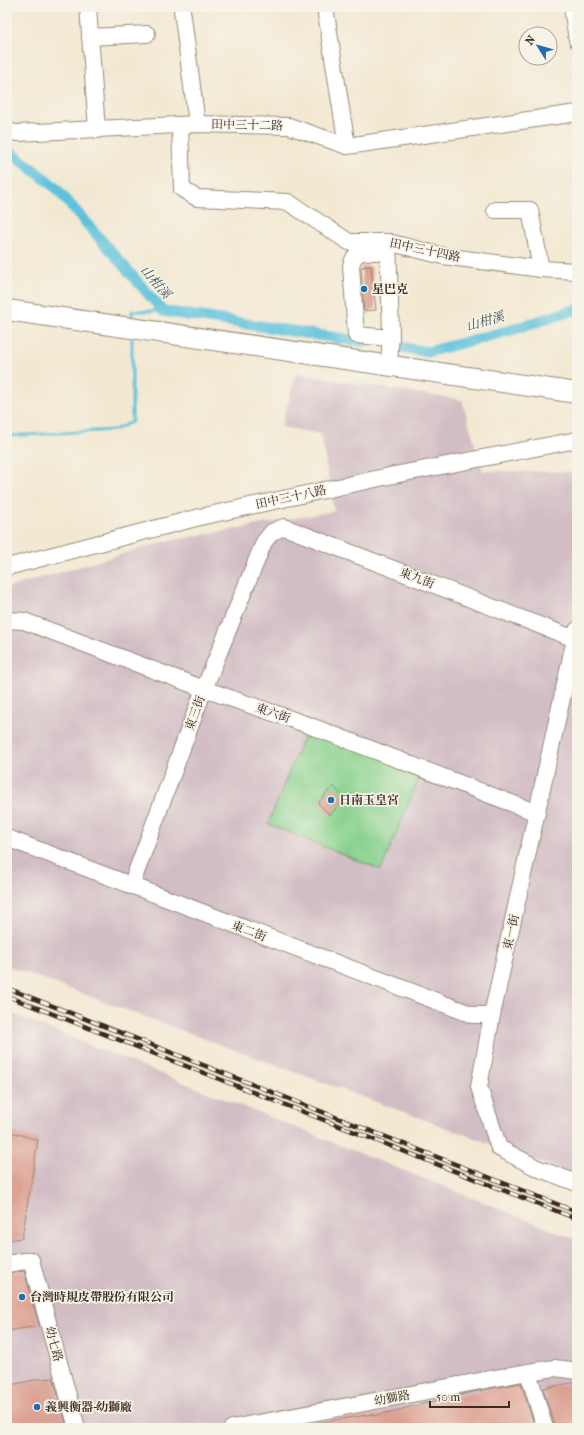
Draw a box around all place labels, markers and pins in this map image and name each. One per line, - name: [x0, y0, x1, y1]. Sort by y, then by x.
- place label: 星巴克: [372, 282, 408, 296]
- marker: 星巴克: [359, 284, 369, 294]
- place label: 日南玉皇宮: [339, 793, 399, 807]
- marker: 日南玉皇宮: [326, 795, 336, 805]
- place label: 台灣時規皮帶股份有限公司: [30, 1290, 174, 1304]
- marker: 台灣時規皮帶股份有限公司: [17, 1292, 27, 1302]
- place label: 義興衡器-幼獅廠: [45, 1400, 132, 1414]
- marker: 義興衡器-幼獅廠: [32, 1402, 42, 1412]

